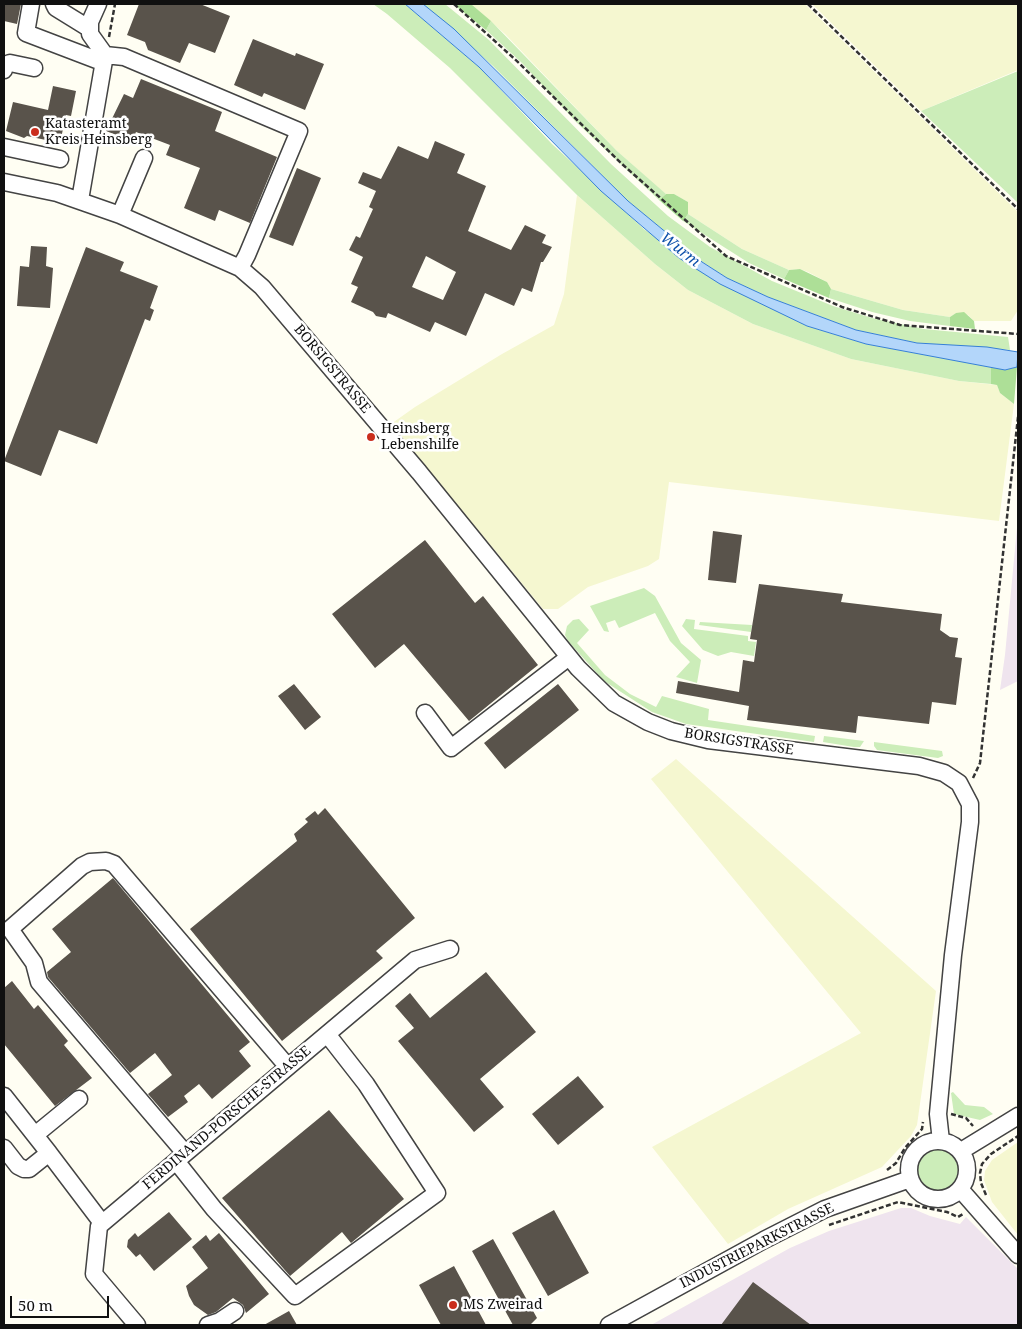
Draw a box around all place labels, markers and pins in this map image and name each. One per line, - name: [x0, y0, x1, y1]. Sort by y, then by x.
- place label: Katasteramt Kreis Heinsberg: [45, 116, 152, 148]
- marker: Katasteramt Kreis Heinsberg: [29, 126, 41, 138]
- place label: Heinsberg Lebenshilfe: [381, 421, 459, 454]
- marker: Heinsberg Lebenshilfe: [365, 431, 377, 443]
- place label: MS Zweirad: [463, 1297, 543, 1313]
- marker: MS Zweirad: [447, 1299, 459, 1311]

